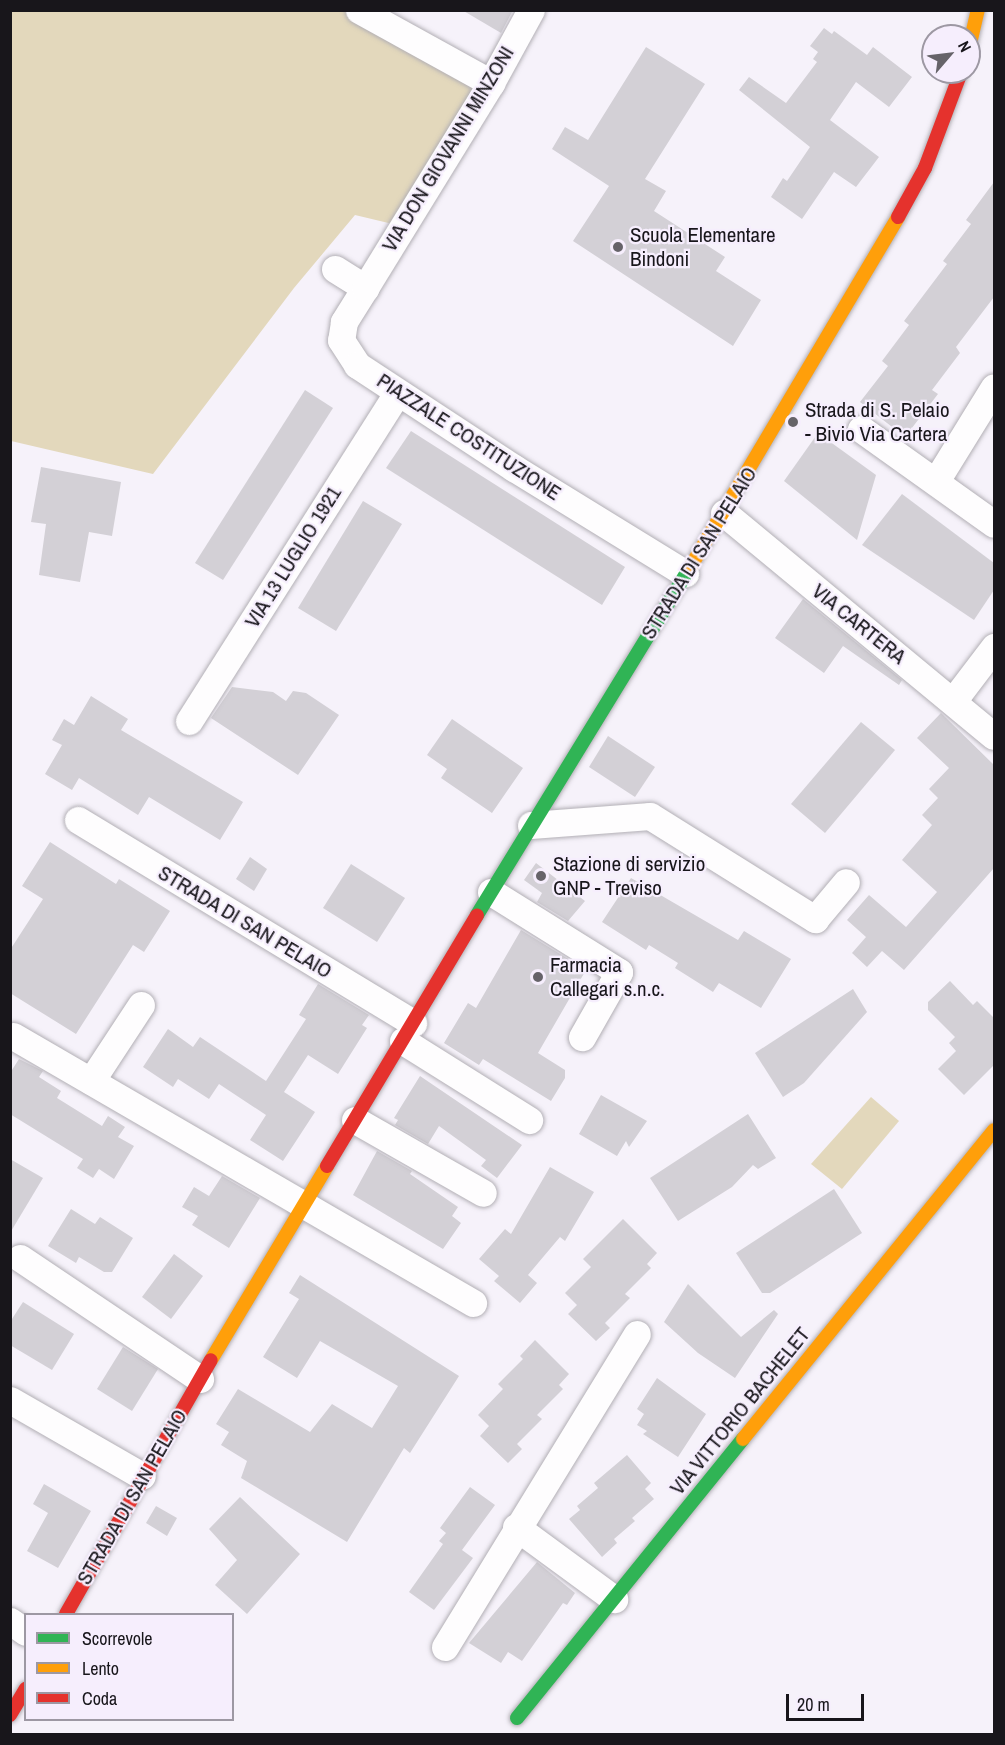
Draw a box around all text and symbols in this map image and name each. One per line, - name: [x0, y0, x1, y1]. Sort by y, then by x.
- north arrow: [921, 24, 981, 84]
- text: N: [953, 37, 977, 56]
- street label: VIA DON GIOVANNI MINZONI: [376, 41, 520, 257]
- place label: Scuola Elementare Bindoni: [630, 222, 775, 272]
- marker: Scuola Elementare Bindoni: [611, 240, 625, 254]
- street label: PIAZZALE COSTITUZIONE: [372, 368, 566, 506]
- place label: Strada di S. Pelaio - Bivio Via Cartera: [805, 397, 950, 447]
- marker: Strada di S. Pelaio - Bivio Via Cartera: [786, 415, 800, 429]
- street label: STRADA DI SAN PELAIO: [636, 462, 762, 644]
- street label: VIA 13 LUGLIO 1921: [239, 481, 347, 633]
- street label: VIA CARTERA: [807, 578, 911, 670]
- place label: Stazione di servizio GNP - Treviso: [553, 851, 705, 901]
- street label: STRADA DI SAN PELAIO: [153, 860, 337, 984]
- marker: Stazione di servizio GNP - Treviso: [534, 869, 548, 883]
- place label: Farmacia Callegari s.n.c.: [550, 952, 665, 1002]
- marker: Farmacia Callegari s.n.c.: [531, 970, 545, 984]
- street label: VIA VITTORIO BACHELET: [664, 1322, 816, 1500]
- street label: STRADA DI SAN PELAIO: [71, 1405, 193, 1589]
- legend: [24, 1613, 234, 1721]
- text: Scorrevole: [82, 1626, 153, 1651]
- text: Lento: [82, 1656, 119, 1681]
- scale bar: [789, 1682, 867, 1720]
- text: Coda: [82, 1686, 117, 1711]
- text: 20 m: [797, 1692, 830, 1717]

